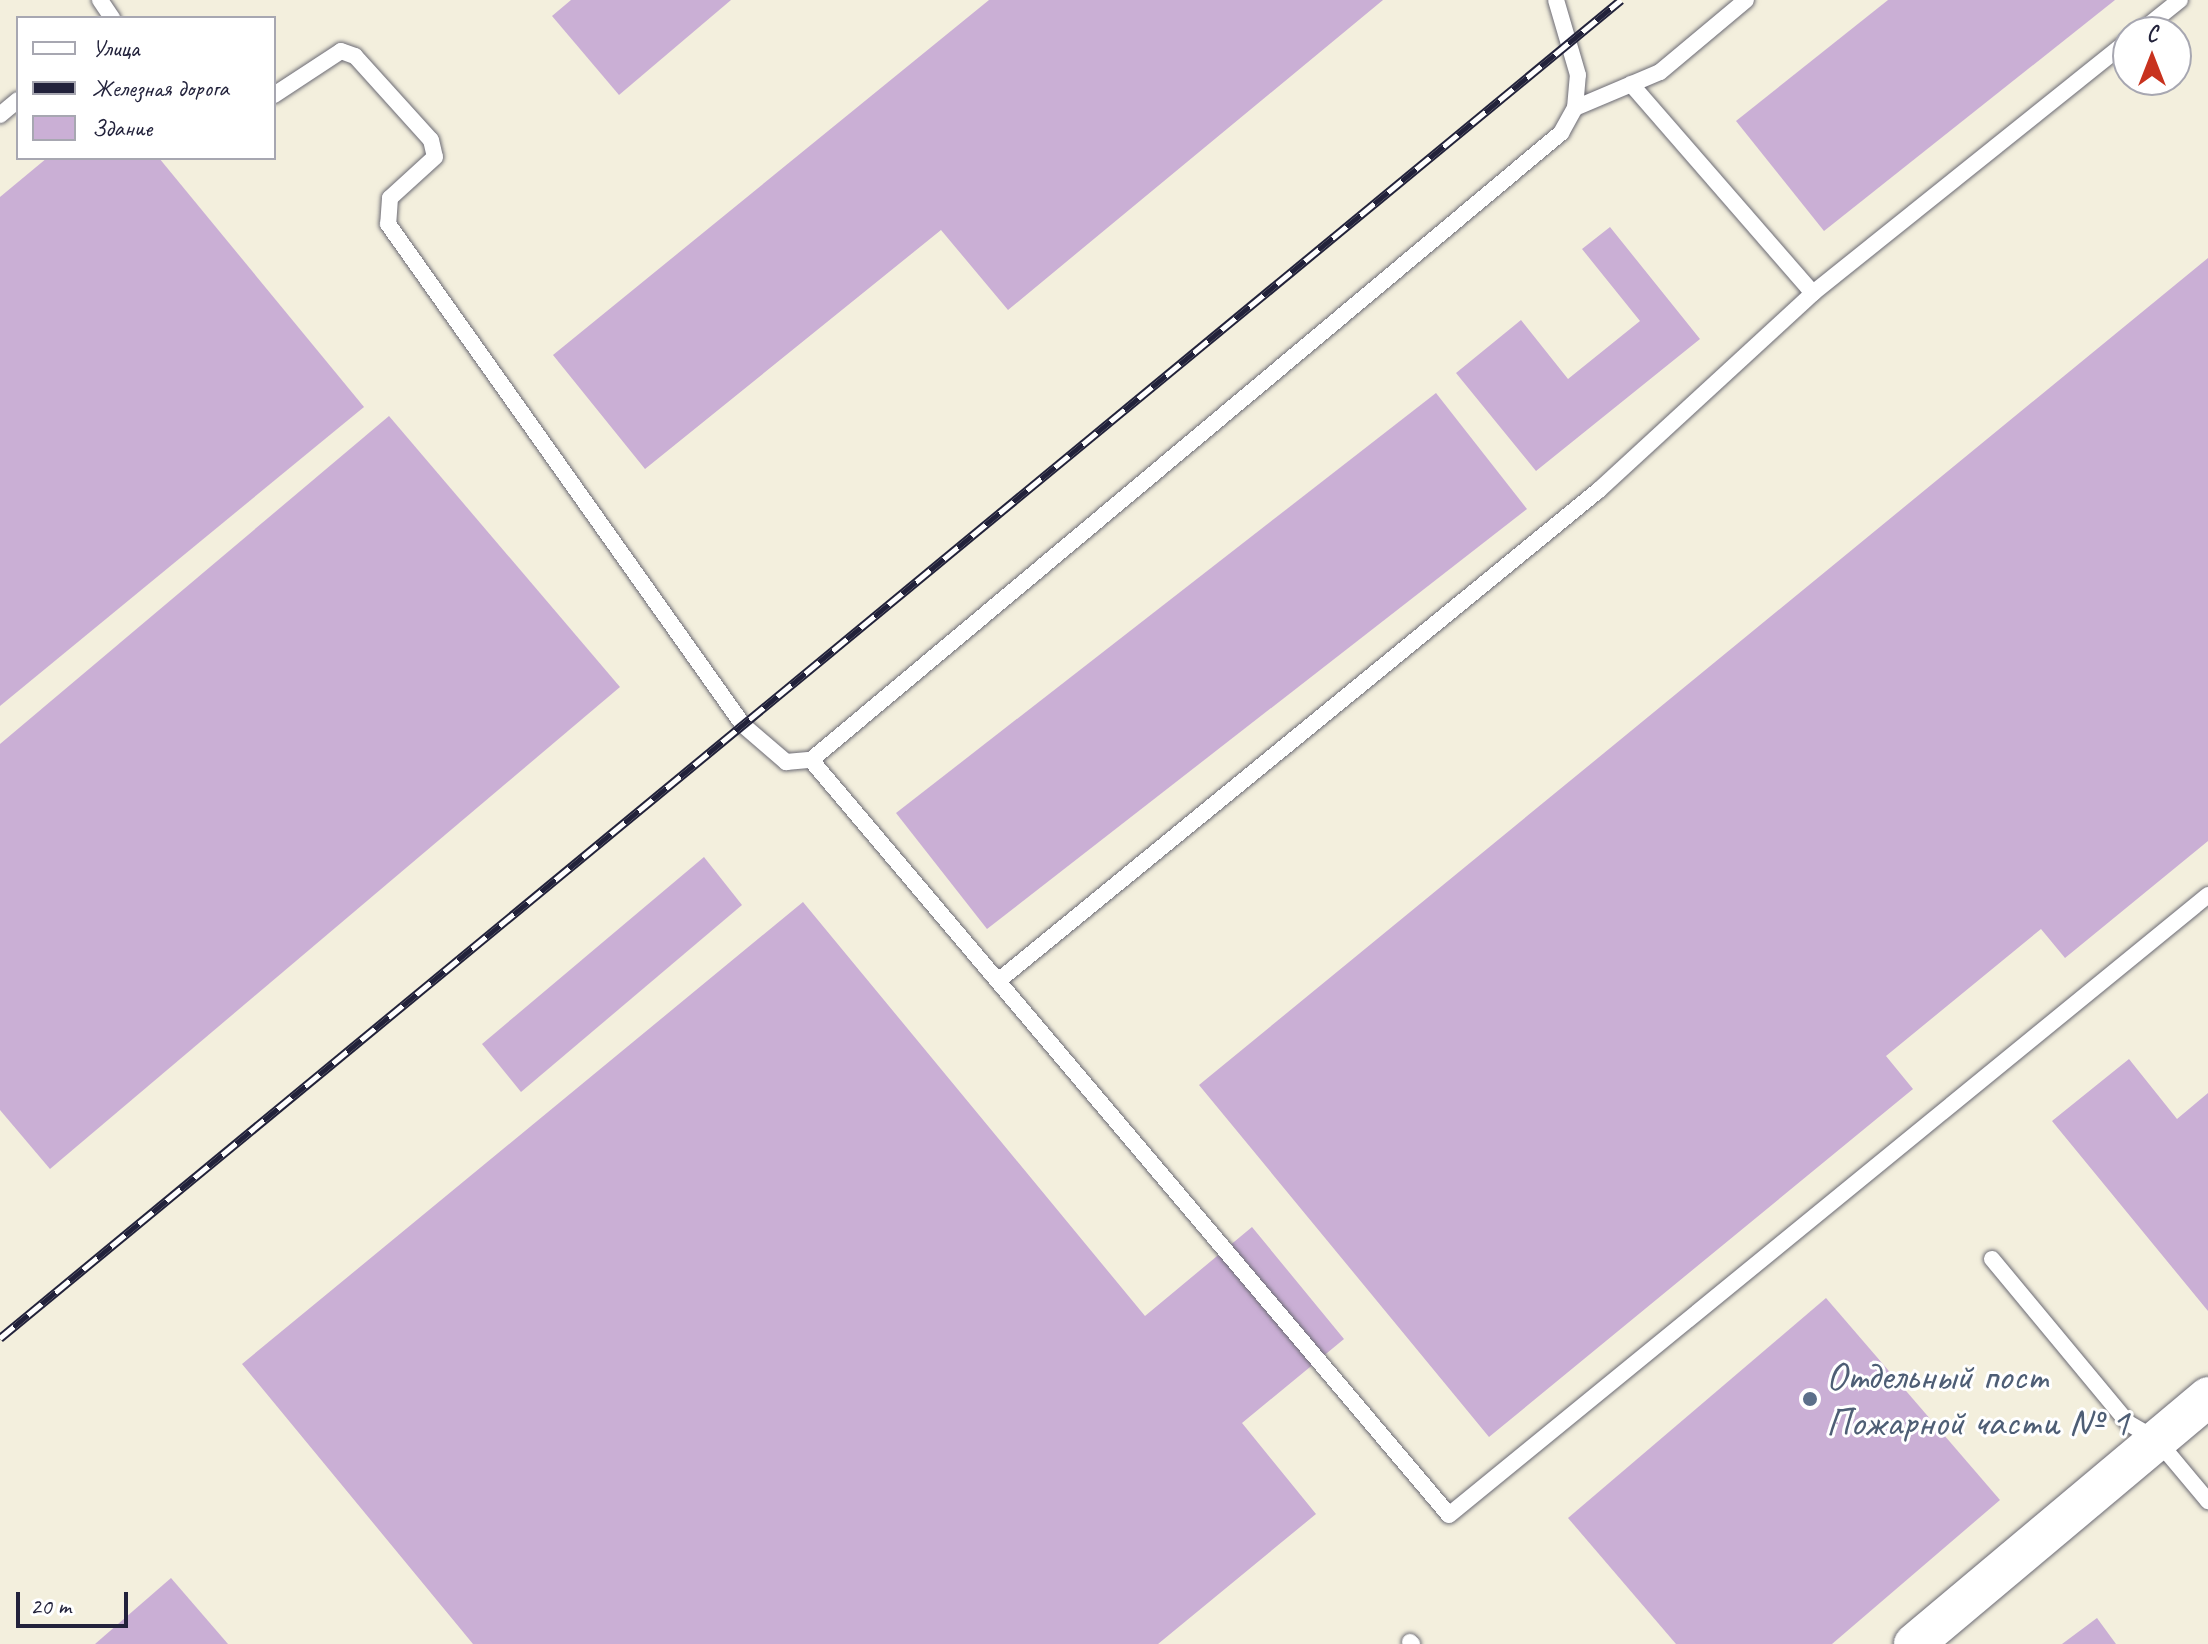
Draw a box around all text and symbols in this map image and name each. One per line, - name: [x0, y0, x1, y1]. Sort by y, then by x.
- legend: [16, 16, 276, 160]
- north arrow: [2112, 16, 2192, 96]
- text: С: [2147, 20, 2157, 48]
- text: Улица: [92, 33, 140, 63]
- text: Железная дорога: [92, 73, 229, 103]
- text: Здание: [92, 113, 152, 143]
- place label: Отдельный пост Пожарной части № 1: [1826, 1352, 2129, 1446]
- marker: Отдельный пост Пожарной части № 1: [1801, 1390, 1819, 1408]
- scale bar: [20, 1576, 132, 1626]
- text: 20 m: [30, 1591, 71, 1621]

